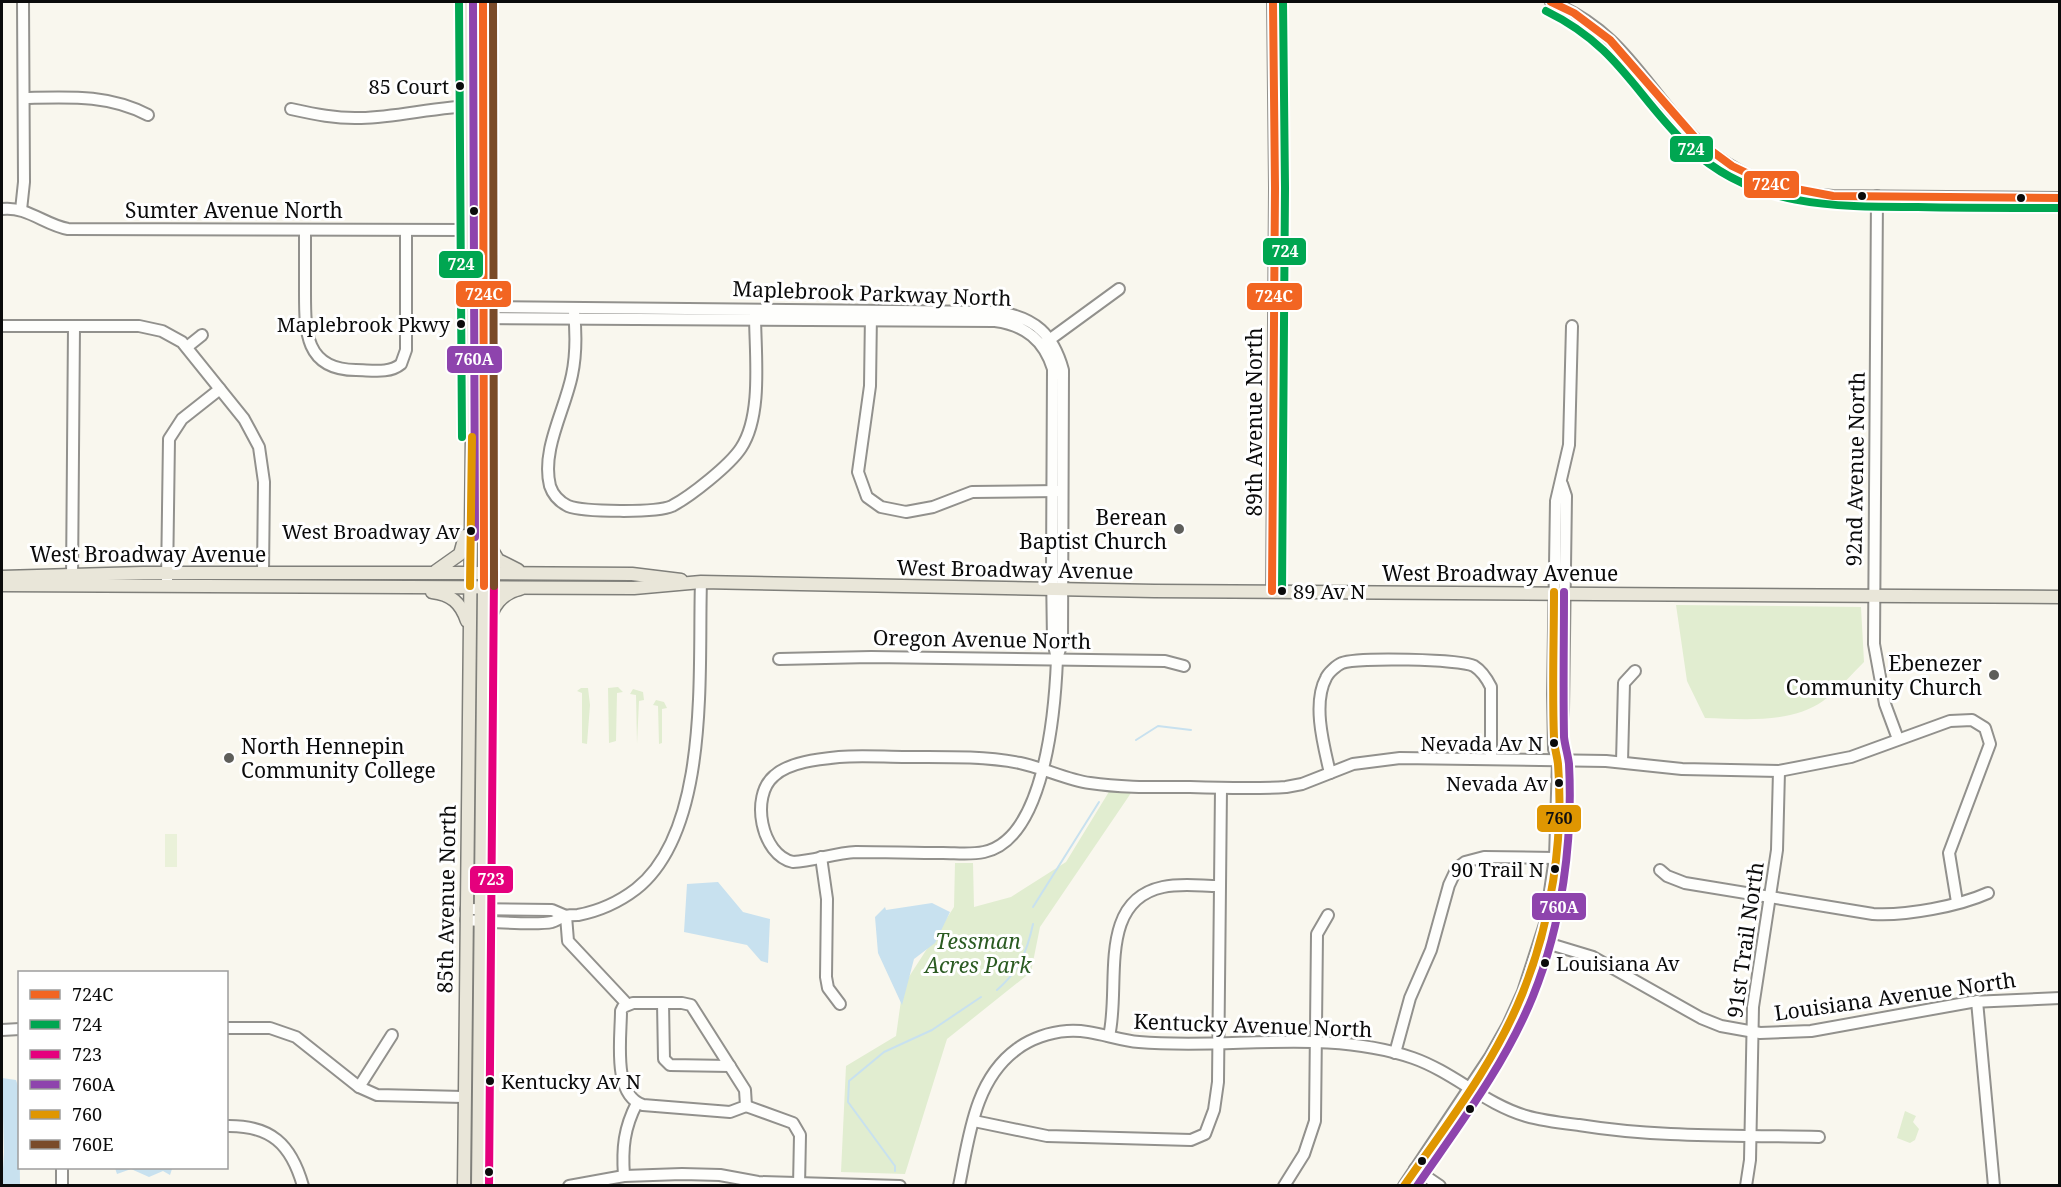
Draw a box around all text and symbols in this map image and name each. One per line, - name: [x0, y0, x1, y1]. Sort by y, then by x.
- place label: 85 Court: [368, 73, 449, 100]
- marker: 85 Court: [454, 80, 466, 92]
- line badge: 724: [1669, 135, 1714, 163]
- text: 724: [1677, 138, 1705, 160]
- line badge: 724C: [1743, 170, 1800, 199]
- text: 724C: [1752, 173, 1790, 195]
- unlabelled marker: [1856, 190, 1868, 202]
- unlabelled marker: [2015, 192, 2027, 204]
- street label: Sumter Avenue North: [125, 196, 343, 224]
- unlabelled marker: [468, 205, 480, 217]
- line badge: 724: [1262, 237, 1307, 266]
- text: 724: [1271, 240, 1299, 262]
- line badge: 724: [438, 250, 484, 279]
- text: 724: [447, 253, 475, 275]
- street label: Maplebrook Parkway North: [732, 274, 1012, 312]
- line badge: 724C: [455, 280, 512, 308]
- line badge: 724C: [1246, 282, 1303, 311]
- text: 724C: [465, 283, 503, 305]
- text: 724C: [1255, 285, 1293, 307]
- place label: Maplebrook Pkwy: [277, 311, 451, 338]
- marker: Maplebrook Pkwy: [455, 318, 467, 330]
- street label: 89th Avenue North: [1240, 328, 1268, 516]
- line badge: 760A: [446, 345, 503, 374]
- text: 760A: [454, 348, 495, 370]
- street label: 92nd Avenue North: [1839, 371, 1871, 567]
- place label: Berean Baptist Church: [1019, 503, 1167, 555]
- place label: West Broadway Av: [282, 518, 460, 545]
- marker: Berean Baptist Church: [1172, 522, 1186, 536]
- marker: West Broadway Av: [465, 525, 477, 537]
- street label: West Broadway Avenue: [30, 540, 266, 568]
- street label: West Broadway Avenue: [896, 553, 1134, 585]
- street label: West Broadway Avenue: [1382, 559, 1618, 587]
- place label: 89 Av N: [1293, 578, 1366, 605]
- marker: 89 Av N: [1276, 585, 1288, 597]
- street label: Oregon Avenue North: [873, 623, 1091, 655]
- place label: Ebenezer Community Church: [1786, 649, 1982, 701]
- marker: Ebenezer Community Church: [1987, 668, 2001, 682]
- place label: Nevada Av N: [1421, 730, 1543, 757]
- place label: North Hennepin Community College: [241, 732, 436, 784]
- marker: Nevada Av N: [1548, 737, 1560, 749]
- marker: North Hennepin Community College: [222, 751, 236, 765]
- place label: Nevada Av: [1446, 770, 1548, 797]
- marker: Nevada Av: [1553, 777, 1565, 789]
- street label: 85th Avenue North: [430, 804, 462, 994]
- line badge: 760: [1536, 804, 1582, 833]
- text: 760: [1545, 807, 1573, 829]
- place label: 90 Trail N: [1451, 856, 1544, 883]
- street label: 91st Trail North: [1720, 860, 1770, 1020]
- marker: 90 Trail N: [1549, 863, 1561, 875]
- line badge: 723: [469, 865, 514, 894]
- text: 723: [477, 868, 505, 890]
- line badge: 760A: [1531, 892, 1587, 921]
- text: 760A: [1539, 896, 1580, 918]
- park label: Tessman Acres Park: [923, 927, 1032, 979]
- place label: Louisiana Av: [1556, 950, 1680, 977]
- marker: Louisiana Av: [1539, 957, 1551, 969]
- street label: Louisiana Avenue North: [1773, 965, 2017, 1027]
- legend: [18, 971, 228, 1169]
- text: 724C: [72, 982, 113, 1006]
- street label: Kentucky Avenue North: [1133, 1007, 1373, 1043]
- text: 724: [72, 1012, 102, 1036]
- text: 723: [72, 1042, 102, 1066]
- place label: Kentucky Av N: [501, 1068, 641, 1095]
- text: 760A: [72, 1072, 115, 1096]
- marker: Kentucky Av N: [484, 1075, 496, 1087]
- text: 760: [72, 1102, 102, 1126]
- unlabelled marker: [1464, 1103, 1476, 1115]
- text: 760E: [72, 1132, 113, 1156]
- unlabelled marker: [1416, 1155, 1428, 1167]
- unlabelled marker: [483, 1166, 495, 1178]

